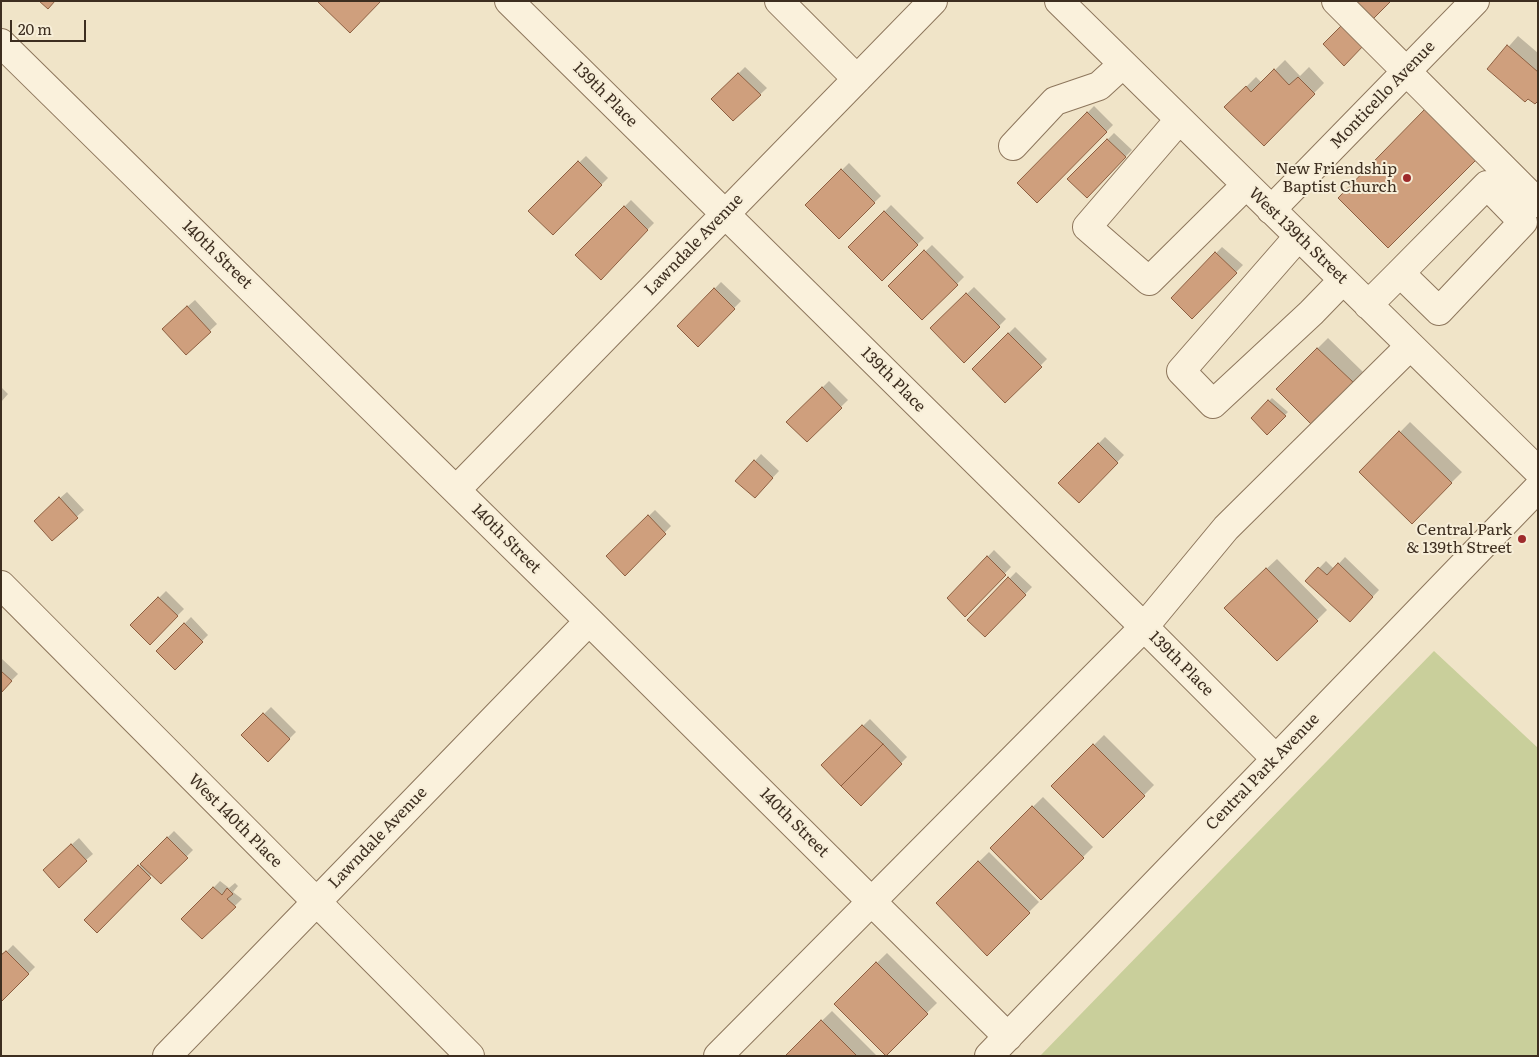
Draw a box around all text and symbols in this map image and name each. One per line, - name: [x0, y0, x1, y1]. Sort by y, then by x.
- scale bar: [12, 10, 89, 42]
- text: 20 m: [18, 17, 52, 40]
- street label: Monticello Avenue: [1327, 37, 1439, 153]
- street label: 139th Place: [569, 59, 641, 131]
- place label: New Friendship Baptist Church: [1275, 159, 1397, 197]
- marker: New Friendship Baptist Church: [1401, 172, 1413, 184]
- street label: West 139th Street: [1244, 184, 1352, 288]
- street label: Lawndale Avenue: [641, 190, 747, 300]
- street label: 140th Street: [178, 217, 256, 293]
- street label: 139th Place: [857, 344, 929, 416]
- street label: 140th Street: [467, 500, 545, 578]
- place label: Central Park & 139th Street: [1406, 520, 1512, 558]
- marker: Central Park & 139th Street: [1516, 533, 1528, 545]
- street label: 139th Place: [1145, 628, 1217, 700]
- street label: Central Park Avenue: [1202, 710, 1324, 834]
- street label: West 140th Place: [184, 770, 286, 872]
- street label: Lawndale Avenue: [325, 783, 431, 893]
- street label: 140th Street: [755, 784, 833, 862]

